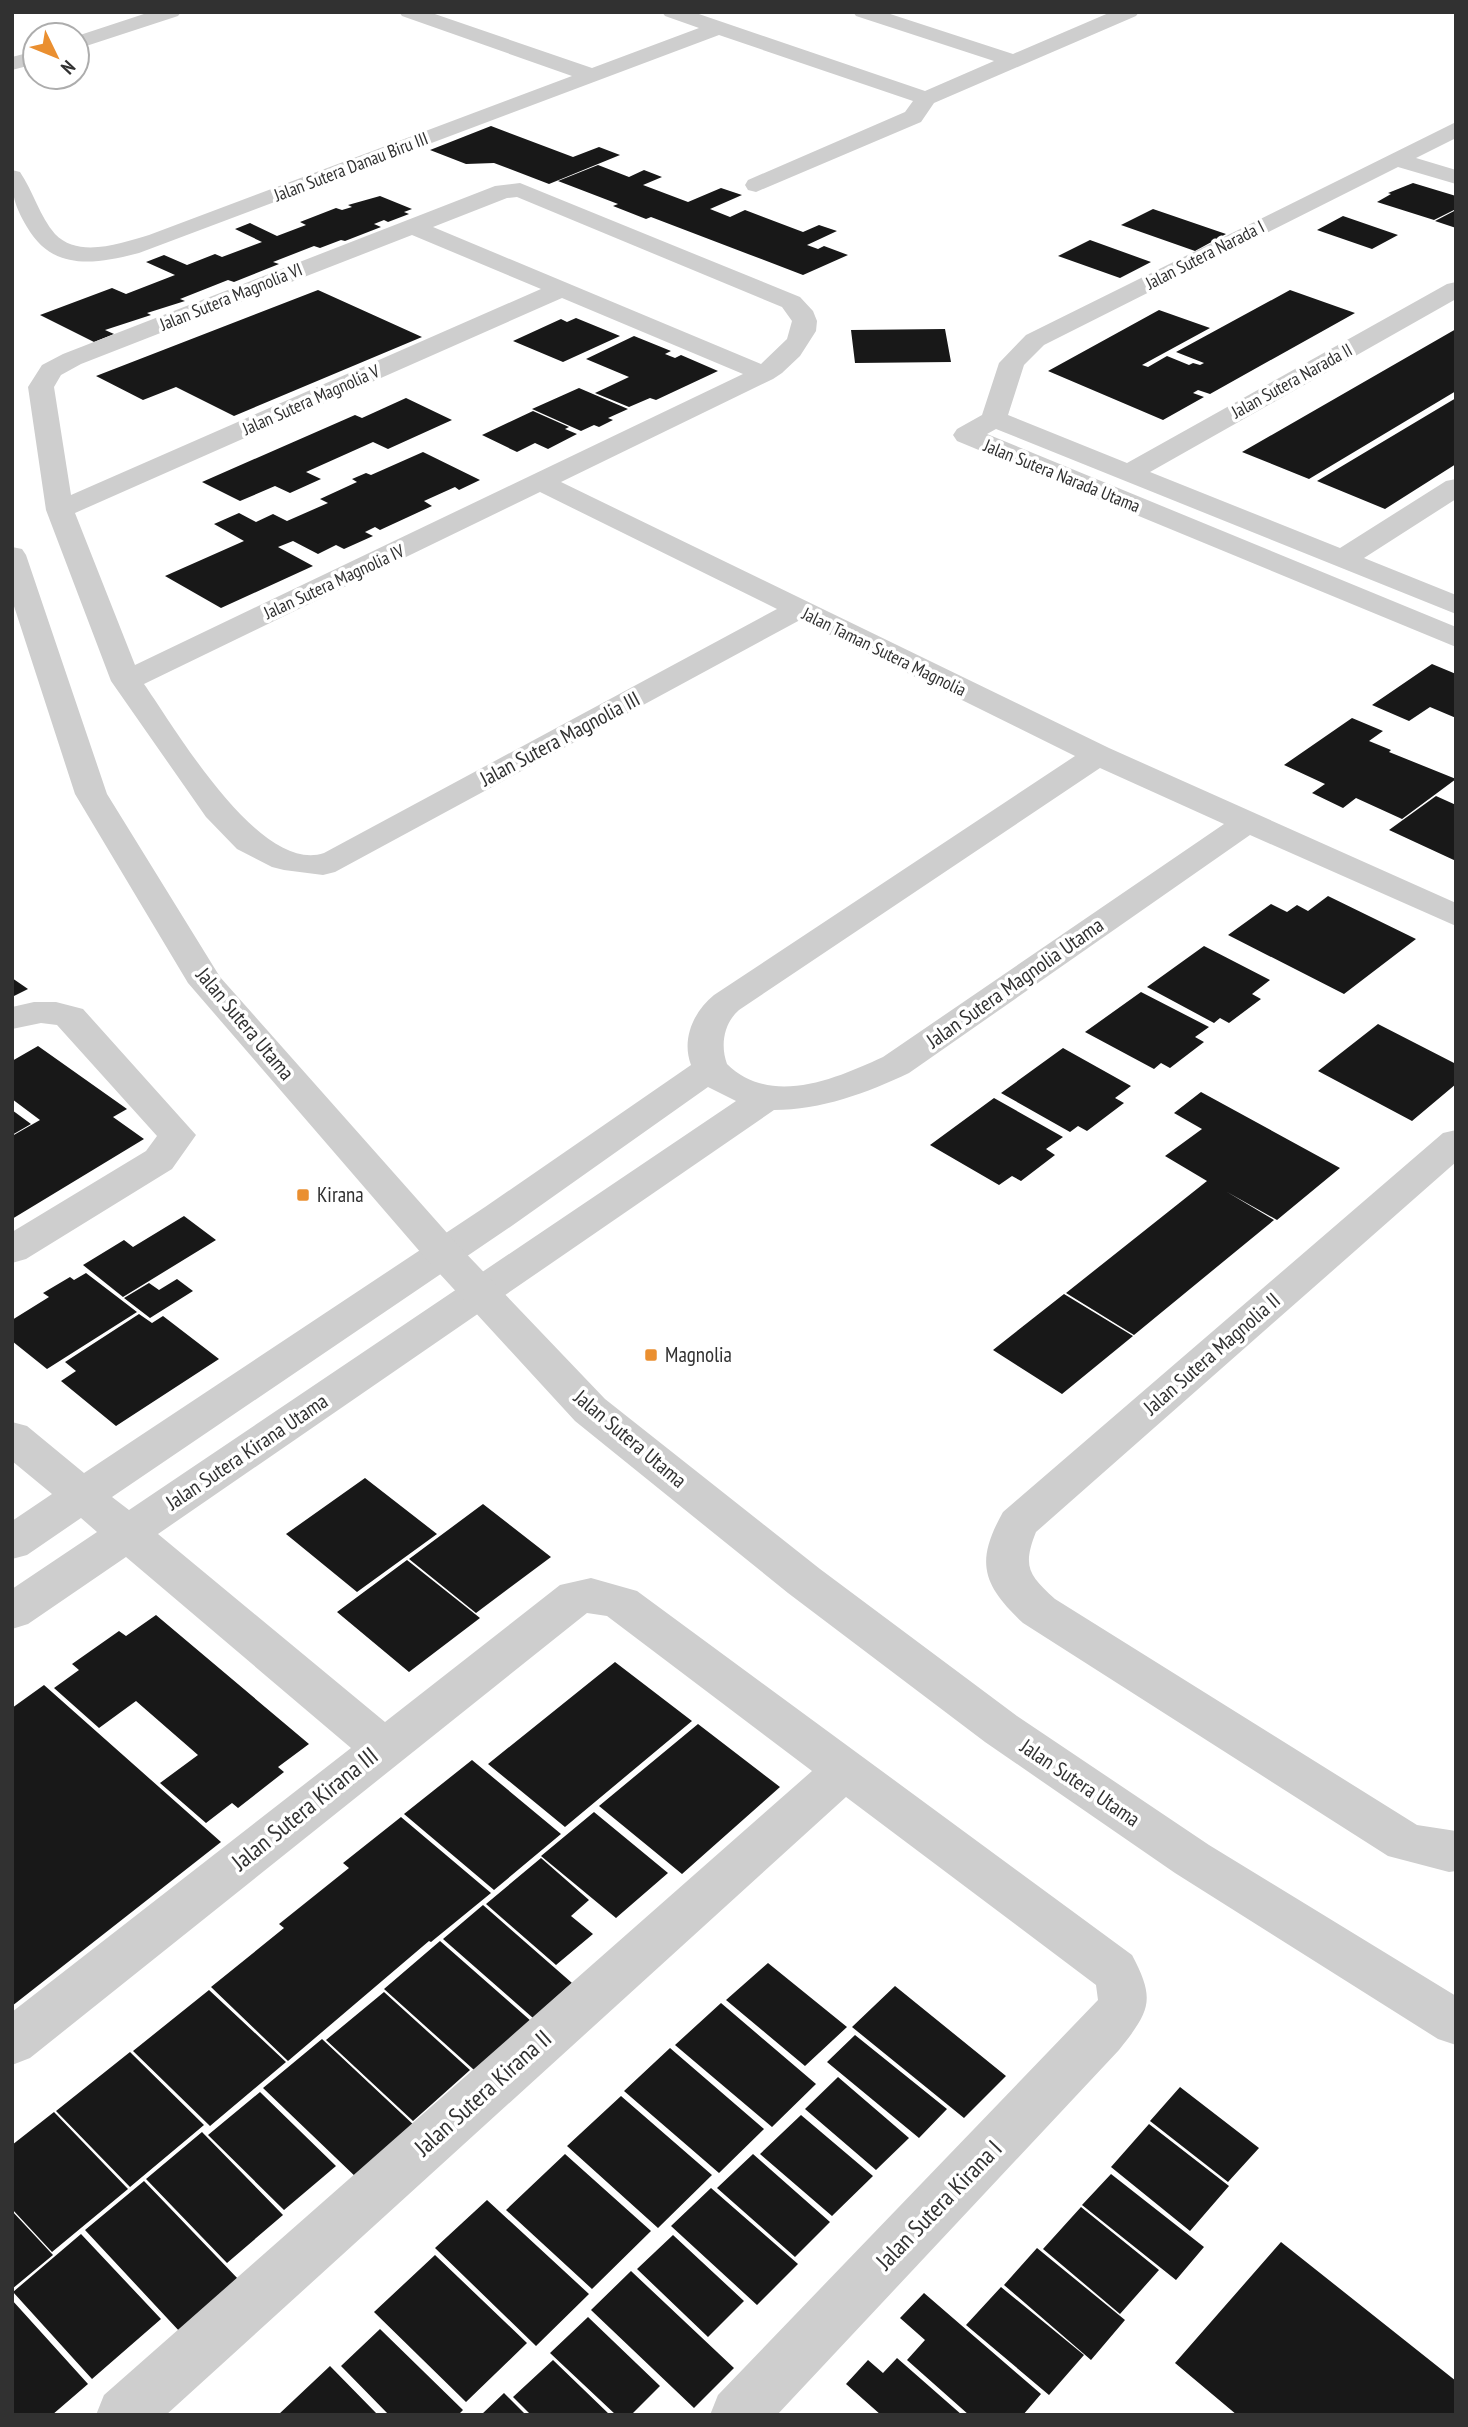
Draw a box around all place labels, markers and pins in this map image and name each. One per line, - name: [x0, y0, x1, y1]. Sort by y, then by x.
- place label: Kirana: [317, 1181, 364, 1208]
- marker: Kirana: [295, 1187, 311, 1203]
- place label: Magnolia: [665, 1341, 732, 1368]
- marker: Magnolia: [643, 1347, 659, 1363]

